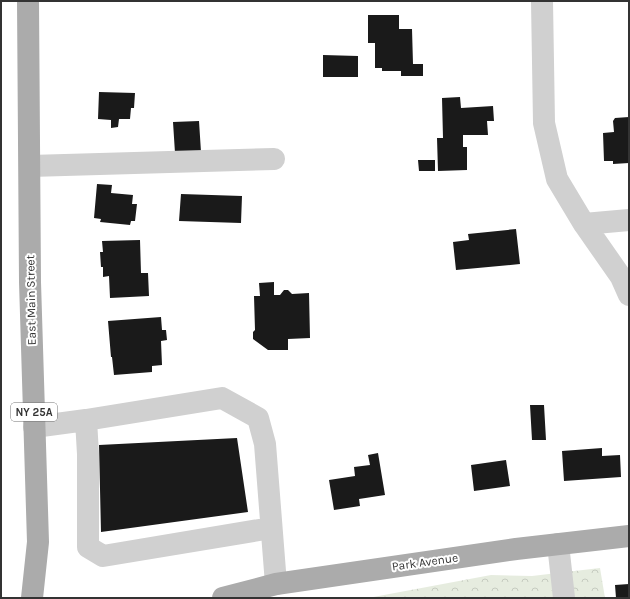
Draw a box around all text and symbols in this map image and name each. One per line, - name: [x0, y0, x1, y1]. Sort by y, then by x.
- street label: East Main Street: [23, 254, 39, 345]
- road number: NY 25A: [11, 403, 57, 421]
- street label: Park Avenue: [391, 550, 459, 574]

